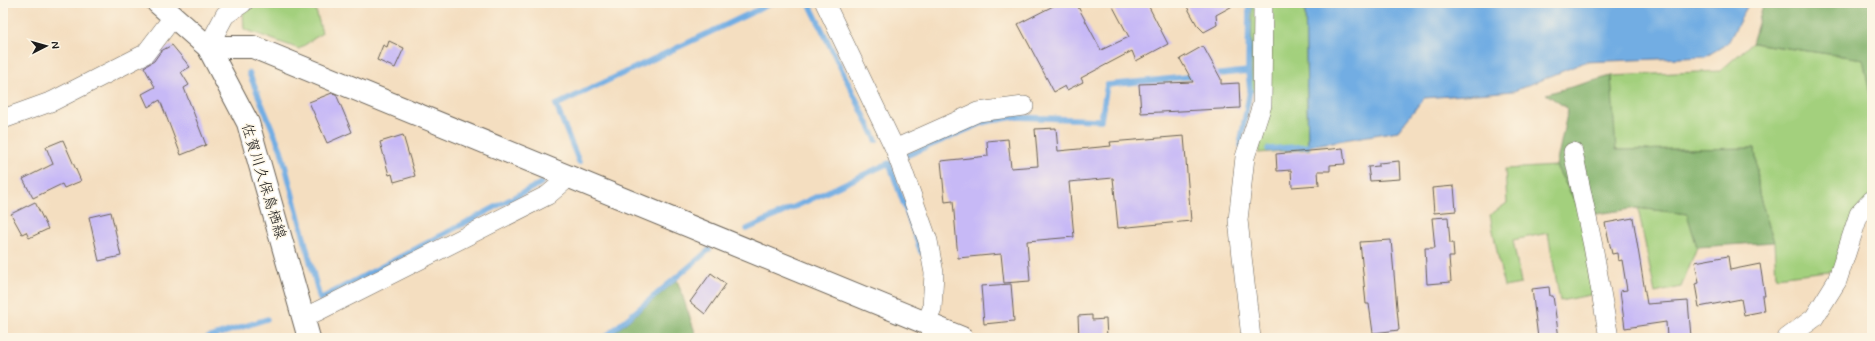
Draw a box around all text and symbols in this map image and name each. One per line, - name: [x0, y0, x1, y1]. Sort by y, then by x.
- north arrow: [26, 26, 66, 66]
- text: N: [48, 41, 62, 49]
- street label: 佐賀川久保鳥栖線: [236, 121, 290, 242]

